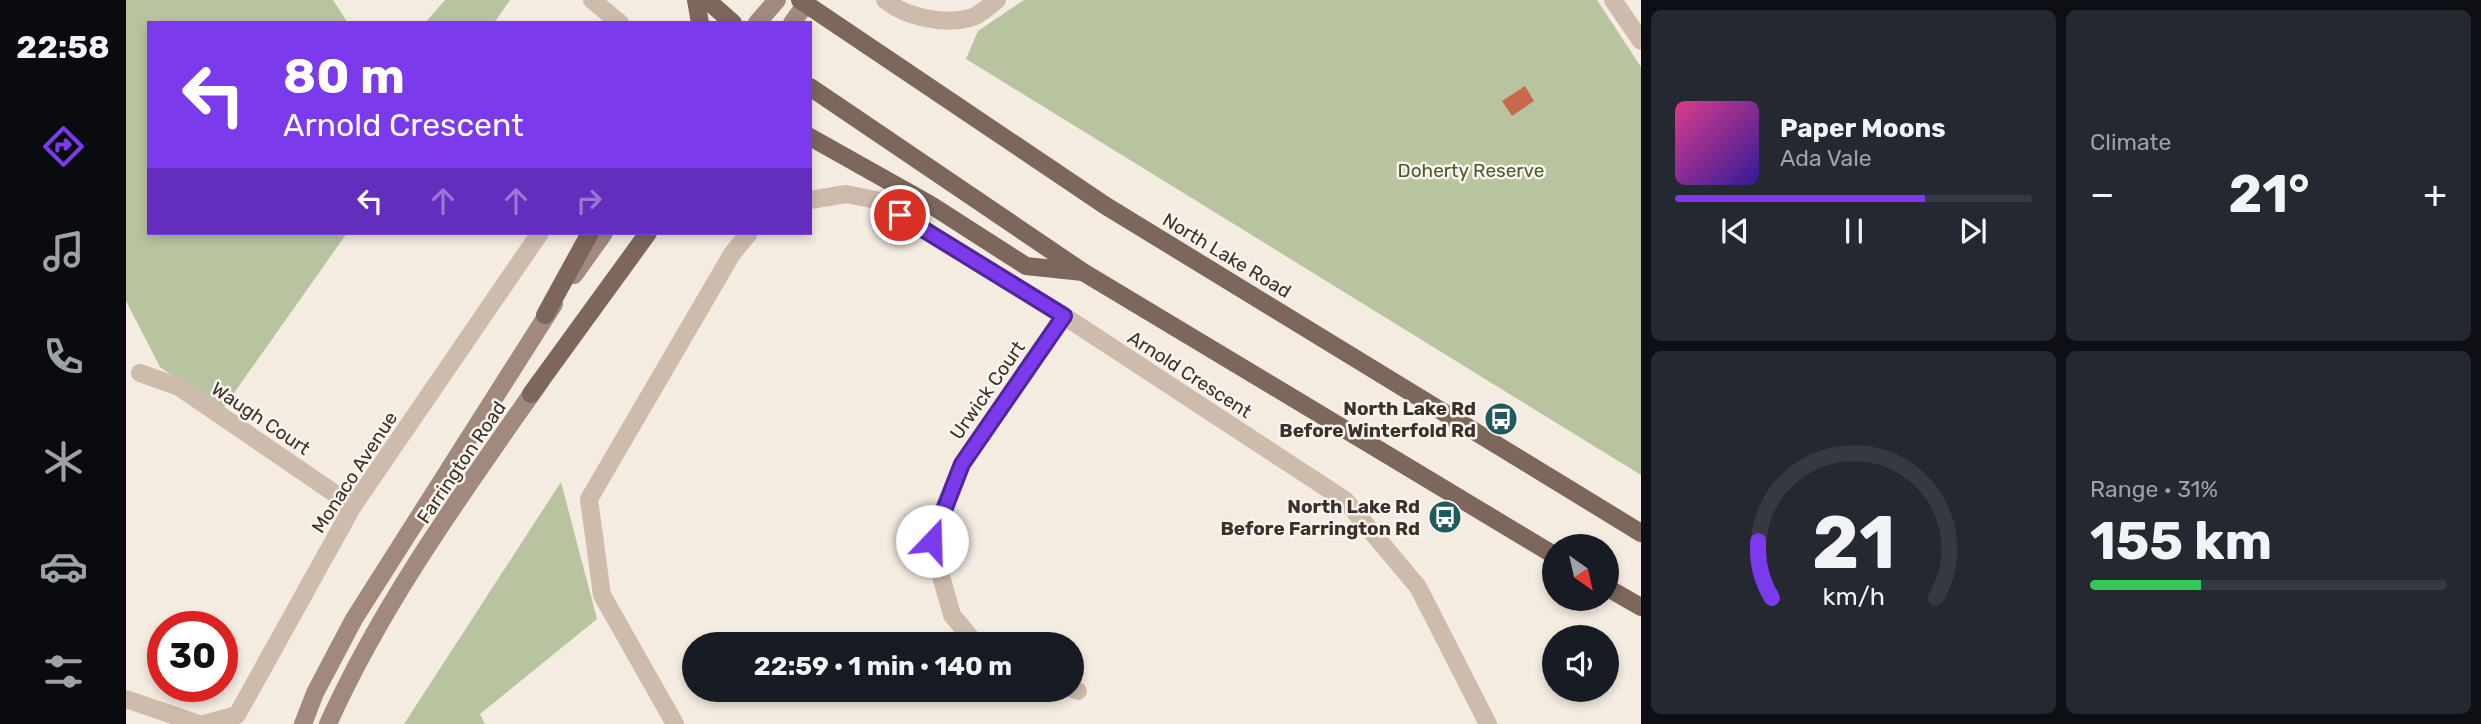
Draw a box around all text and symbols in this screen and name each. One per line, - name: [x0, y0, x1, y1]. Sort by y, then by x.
- text: 22:58: [16, 28, 110, 66]
- text: 80 m: [283, 47, 405, 105]
- icon: left: [168, 49, 259, 140]
- text: Arnold Crescent: [283, 106, 524, 144]
- text: Paper Moons: [1780, 113, 1946, 144]
- icon: directions: [39, 122, 88, 171]
- text: Climate: [2090, 128, 2171, 156]
- text: Ada Vale: [1780, 144, 1872, 172]
- park label: Doherty Reserve: [1398, 159, 1544, 182]
- text: 21°: [2229, 163, 2310, 225]
- text: −: [2090, 171, 2115, 217]
- text: +: [2423, 171, 2447, 217]
- icon: left: [351, 182, 389, 220]
- icon: ahead: [424, 182, 462, 220]
- icon: ahead: [497, 182, 535, 220]
- icon: right: [570, 182, 608, 220]
- pin: [870, 185, 930, 245]
- icon: arrive: [881, 196, 919, 234]
- street label: North Lake Road: [1158, 208, 1295, 303]
- icon: previous: [1716, 212, 1754, 250]
- icon: pause: [1835, 212, 1873, 250]
- icon: next: [1954, 212, 1992, 250]
- icon: music: [39, 227, 88, 276]
- street label: Arnold Crescent: [1124, 326, 1256, 423]
- icon: phone: [39, 332, 88, 381]
- street label: Urwick Court: [945, 336, 1030, 444]
- street label: Waugh Court: [207, 377, 315, 460]
- street label: Farrington Road: [412, 397, 511, 528]
- place label: North Lake Rd Before Winterfold Rd: [1279, 397, 1476, 442]
- bus stop icon: North Lake Rd Before Winterfold Rd: [1482, 400, 1520, 438]
- street label: Monaco Avenue: [307, 407, 402, 537]
- icon: climate: [39, 437, 88, 486]
- text: Range · 31%: [2090, 475, 2218, 503]
- place label: North Lake Rd Before Farrington Rd: [1220, 495, 1420, 540]
- bus stop icon: North Lake Rd Before Farrington Rd: [1426, 498, 1464, 536]
- text: 21: [1812, 501, 1895, 587]
- position arrow: [895, 504, 969, 578]
- text: 155 km: [2090, 510, 2272, 572]
- north arrow: [1542, 534, 1619, 611]
- map controls: [1542, 534, 1619, 702]
- icon: car: [39, 542, 88, 591]
- text: km/h: [1822, 582, 1885, 611]
- speed limit sign: 30: [147, 611, 238, 702]
- button: sound: [1542, 625, 1619, 702]
- icon: filters: [39, 647, 88, 696]
- text: 22:59 · 1 min · 140 m: [754, 651, 1012, 682]

